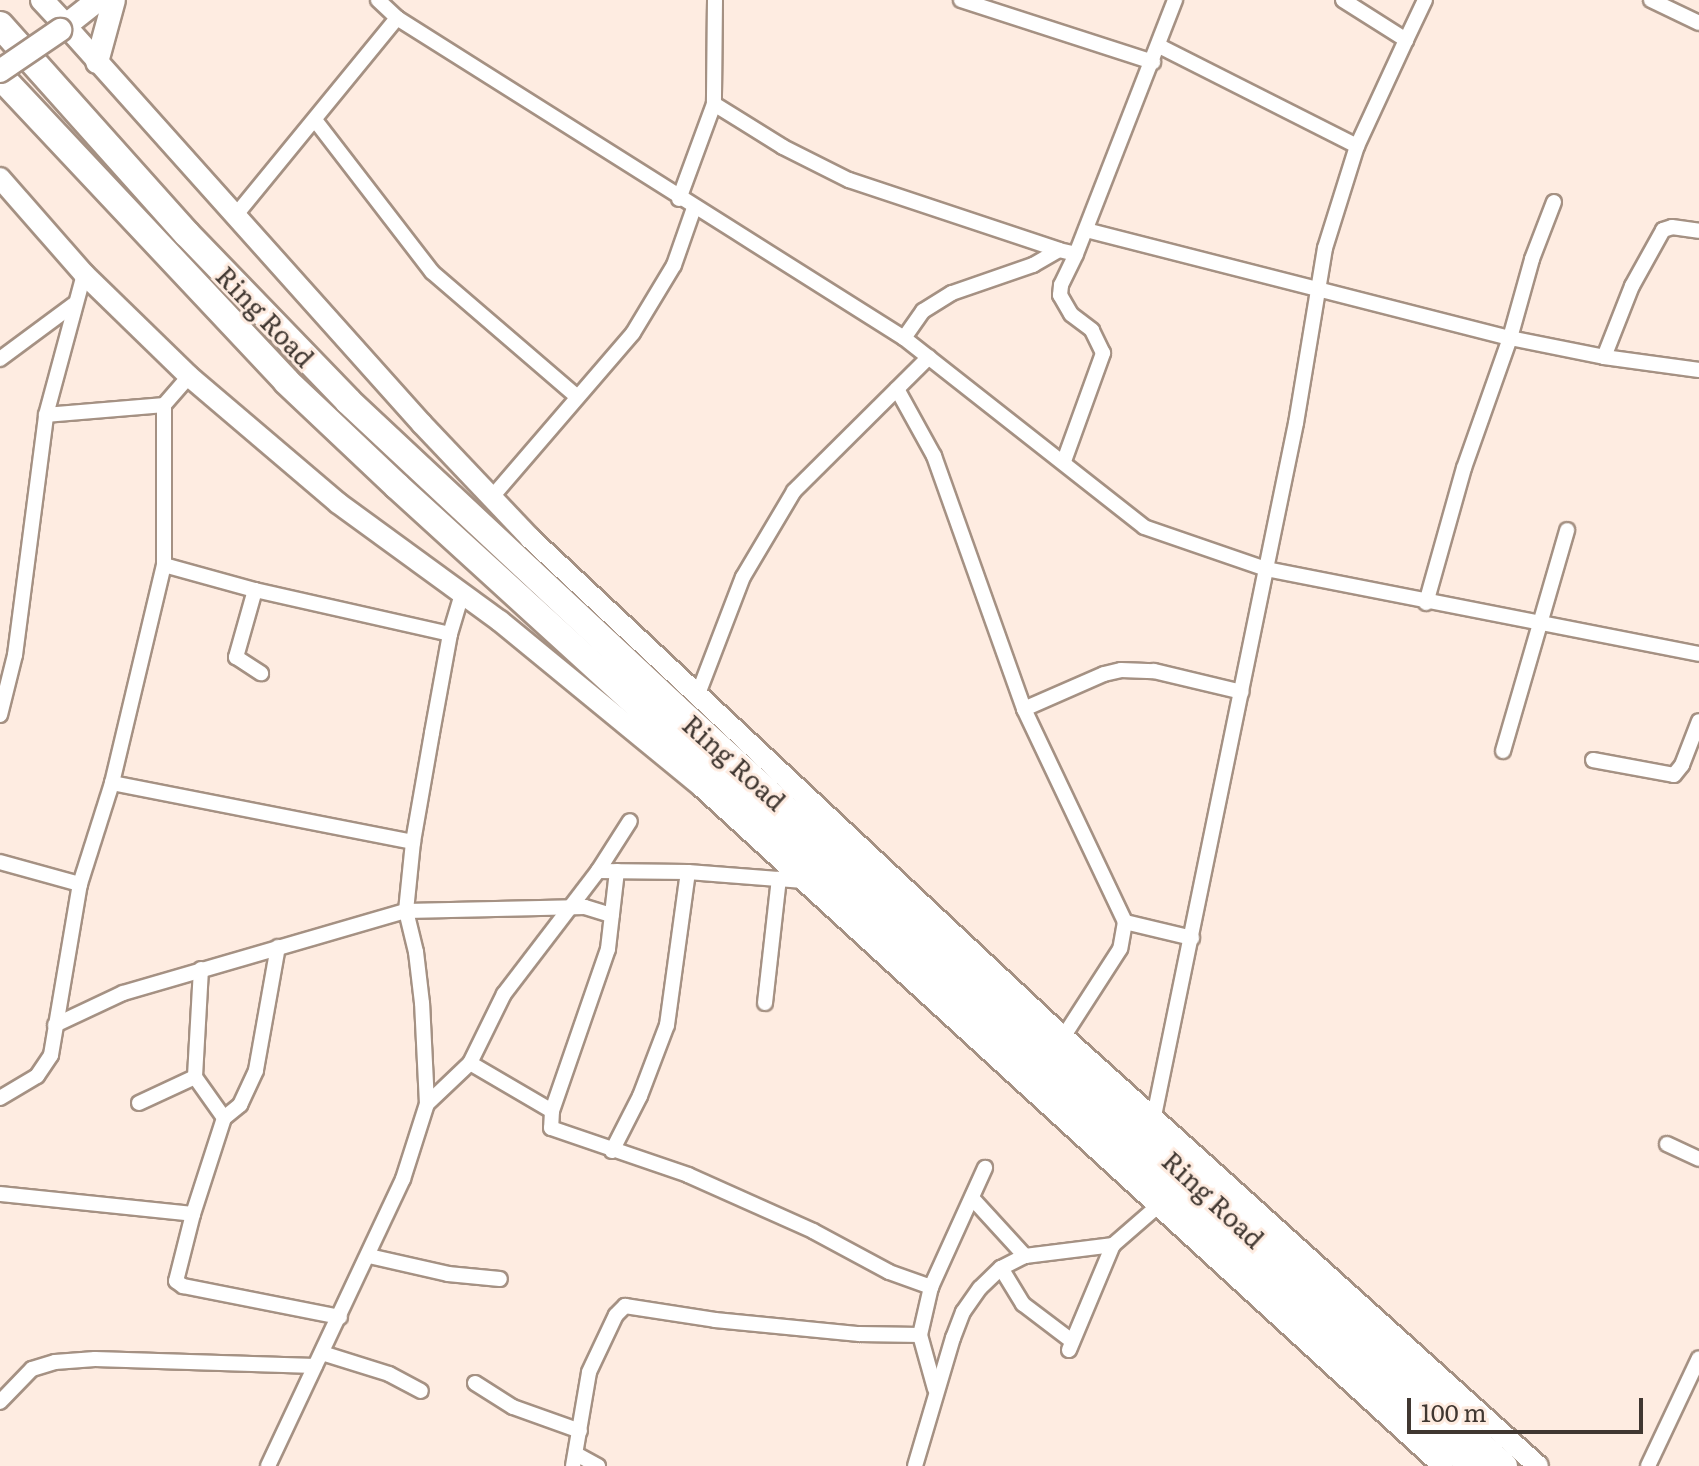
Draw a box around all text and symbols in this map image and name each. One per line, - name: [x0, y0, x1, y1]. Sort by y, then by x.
- street label: Ring Road: [210, 259, 322, 373]
- street label: Ring Road: [677, 708, 793, 816]
- street label: Ring Road: [1157, 1144, 1271, 1254]
- scale bar: [1411, 1382, 1647, 1432]
- text: 100 m: [1421, 1394, 1487, 1429]

